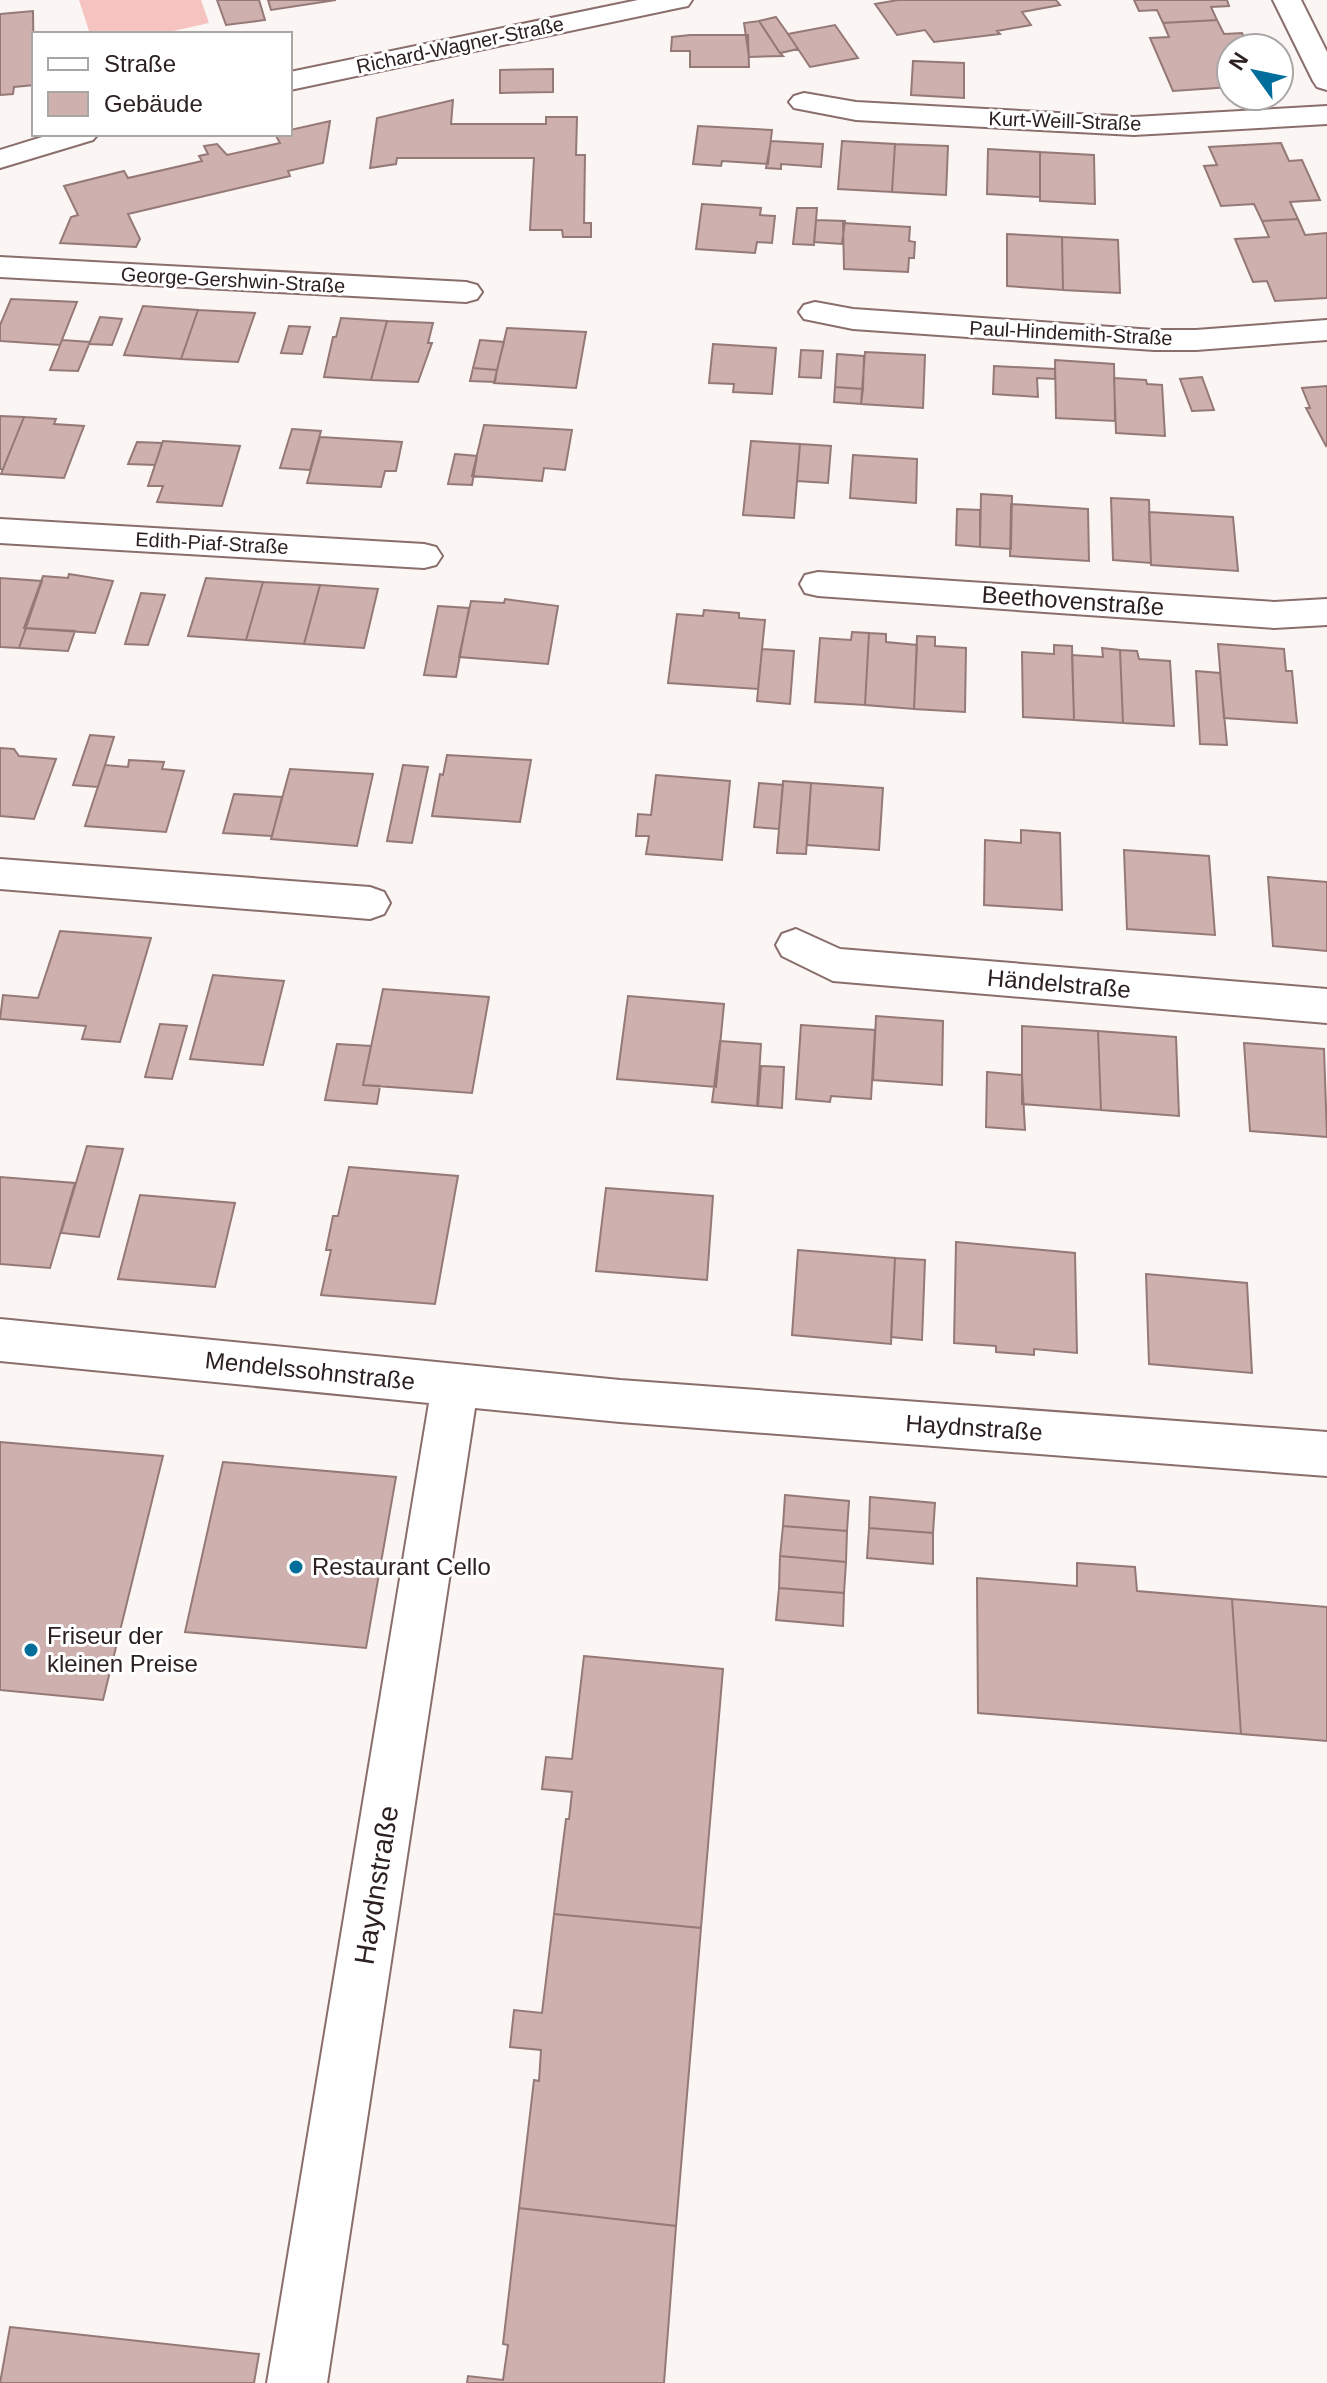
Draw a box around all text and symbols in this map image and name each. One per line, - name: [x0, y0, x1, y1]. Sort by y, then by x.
- street label: Richard-Wagner-Straße: [354, 12, 566, 78]
- legend: [32, 32, 292, 136]
- north arrow: [1215, 32, 1295, 112]
- text: N: [1224, 48, 1253, 75]
- text: Straße: [104, 50, 176, 77]
- text: Gebäude: [104, 90, 203, 117]
- street label: Kurt-Weill-Straße: [988, 107, 1142, 135]
- street label: George-Gershwin-Straße: [120, 263, 346, 297]
- street label: Paul-Hindemith-Straße: [969, 317, 1173, 349]
- street label: Edith-Piaf-Straße: [135, 528, 289, 558]
- street label: Beethovenstraße: [981, 581, 1165, 620]
- street label: Händelstraße: [986, 964, 1132, 1003]
- street label: Mendelssohnstraße: [204, 1346, 416, 1395]
- street label: Haydnstraße: [905, 1409, 1044, 1446]
- place label: Restaurant Cello: [312, 1553, 491, 1580]
- marker: Restaurant Cello: [287, 1558, 305, 1576]
- place label: Friseur der kleinen Preise: [47, 1622, 198, 1677]
- marker: Friseur der kleinen Preise: [22, 1641, 40, 1659]
- street label: Haydnstraße: [349, 1803, 404, 1967]

